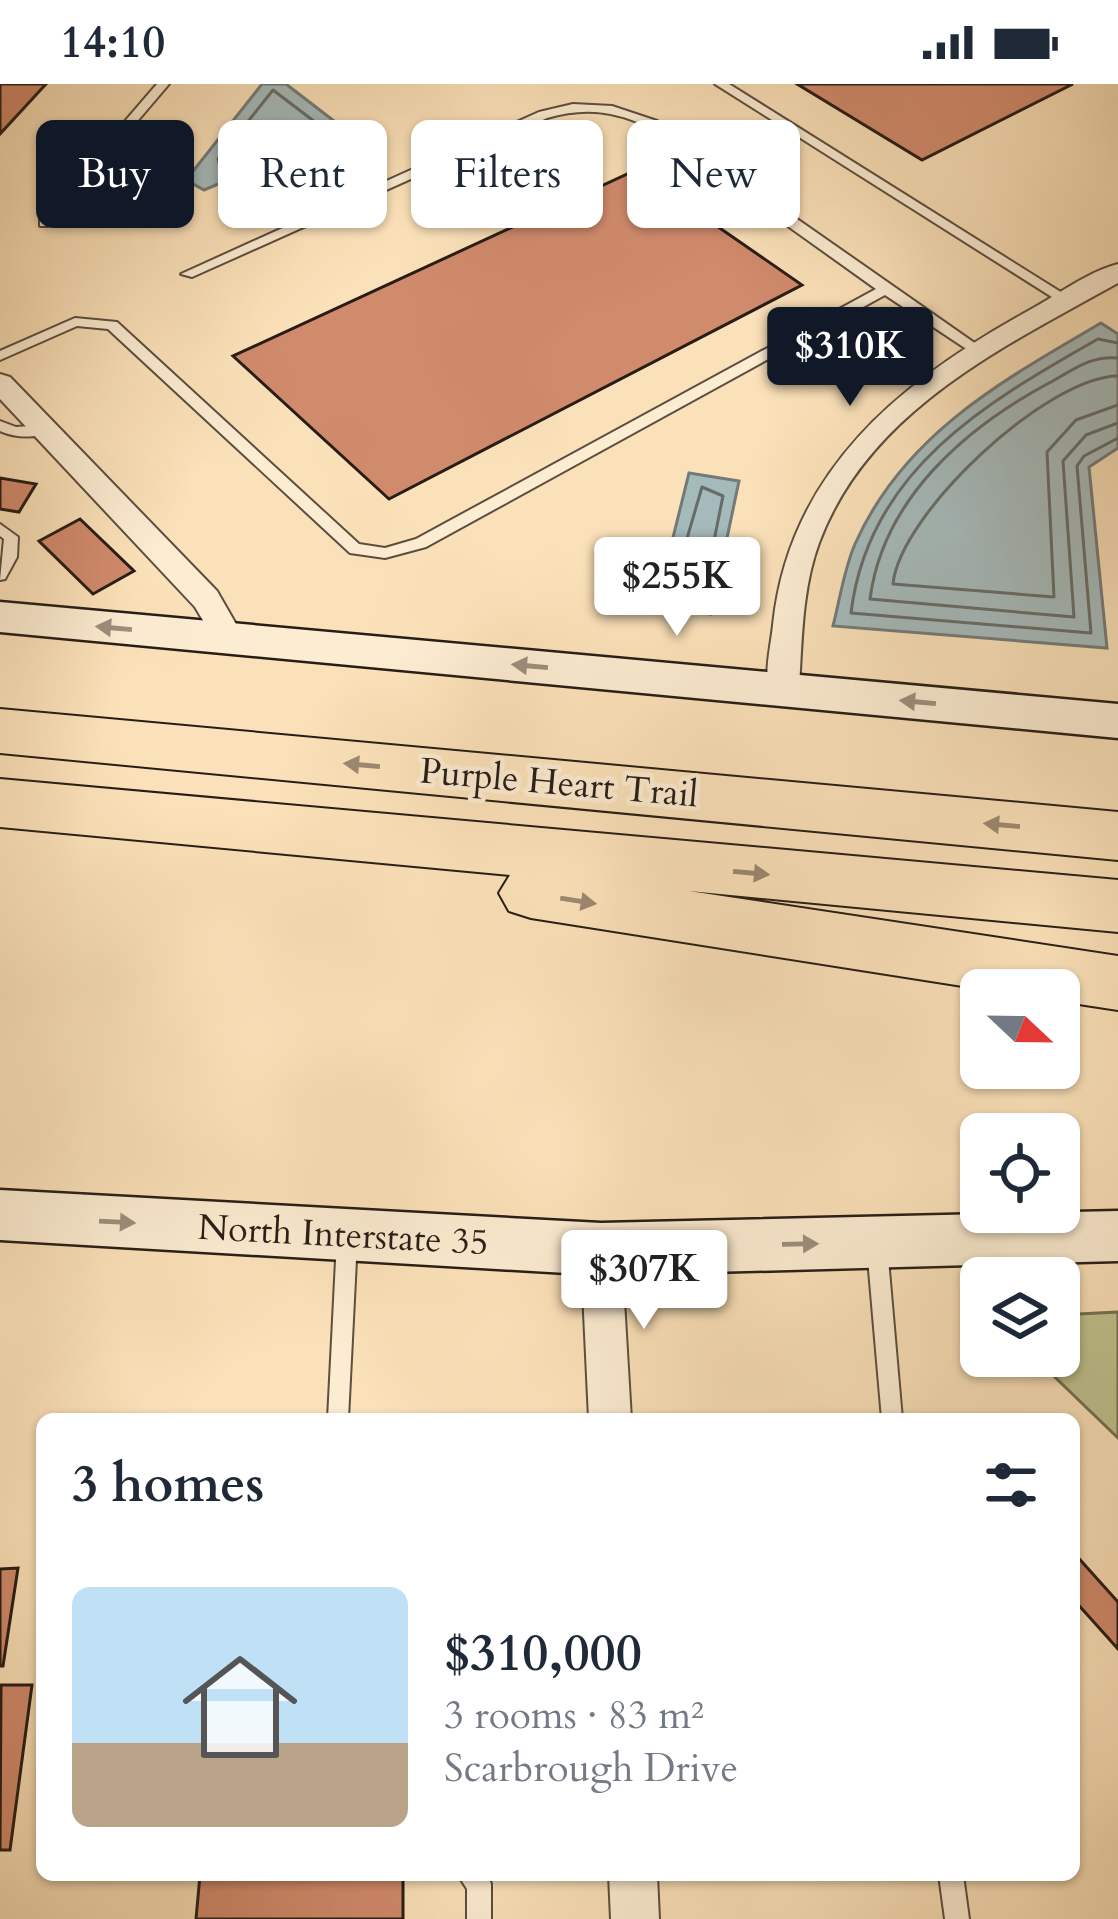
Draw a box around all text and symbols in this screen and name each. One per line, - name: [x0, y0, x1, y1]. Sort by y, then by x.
- text: 14:10: [60, 12, 165, 73]
- chip: Buy: [36, 120, 194, 228]
- chip: Rent: [218, 120, 387, 228]
- chip: Filters: [411, 120, 603, 228]
- chip: New: [627, 120, 800, 228]
- pin: $310K: [766, 307, 934, 409]
- text: $310K: [794, 319, 906, 372]
- pin: $255K: [593, 537, 761, 639]
- text: $255K: [621, 549, 733, 602]
- one-way arrow: [95, 618, 132, 637]
- one-way arrow: [511, 656, 548, 675]
- one-way arrow: [899, 692, 936, 711]
- street label: Purple Heart Trail: [418, 746, 700, 820]
- one-way arrow: [343, 755, 380, 774]
- one-way arrow: [982, 815, 1020, 834]
- one-way arrow: [733, 864, 770, 883]
- one-way arrow: [559, 892, 597, 910]
- north arrow: [960, 969, 1080, 1089]
- map controls: [960, 969, 1080, 1377]
- button: locate: [960, 1113, 1080, 1233]
- street label: North Interstate 35: [196, 1203, 490, 1267]
- one-way arrow: [99, 1213, 137, 1232]
- pin: $307K: [560, 1230, 728, 1332]
- one-way arrow: [782, 1235, 820, 1254]
- text: $307K: [588, 1242, 700, 1295]
- button: layers: [960, 1257, 1080, 1377]
- text: 3 homes: [72, 1450, 264, 1520]
- icon: filters: [978, 1452, 1044, 1518]
- text: $310,000: [444, 1619, 642, 1689]
- icon: home: [168, 1635, 312, 1779]
- text: 3 rooms · 83 m²: [444, 1689, 704, 1742]
- text: Scarbrough Drive: [444, 1742, 738, 1795]

